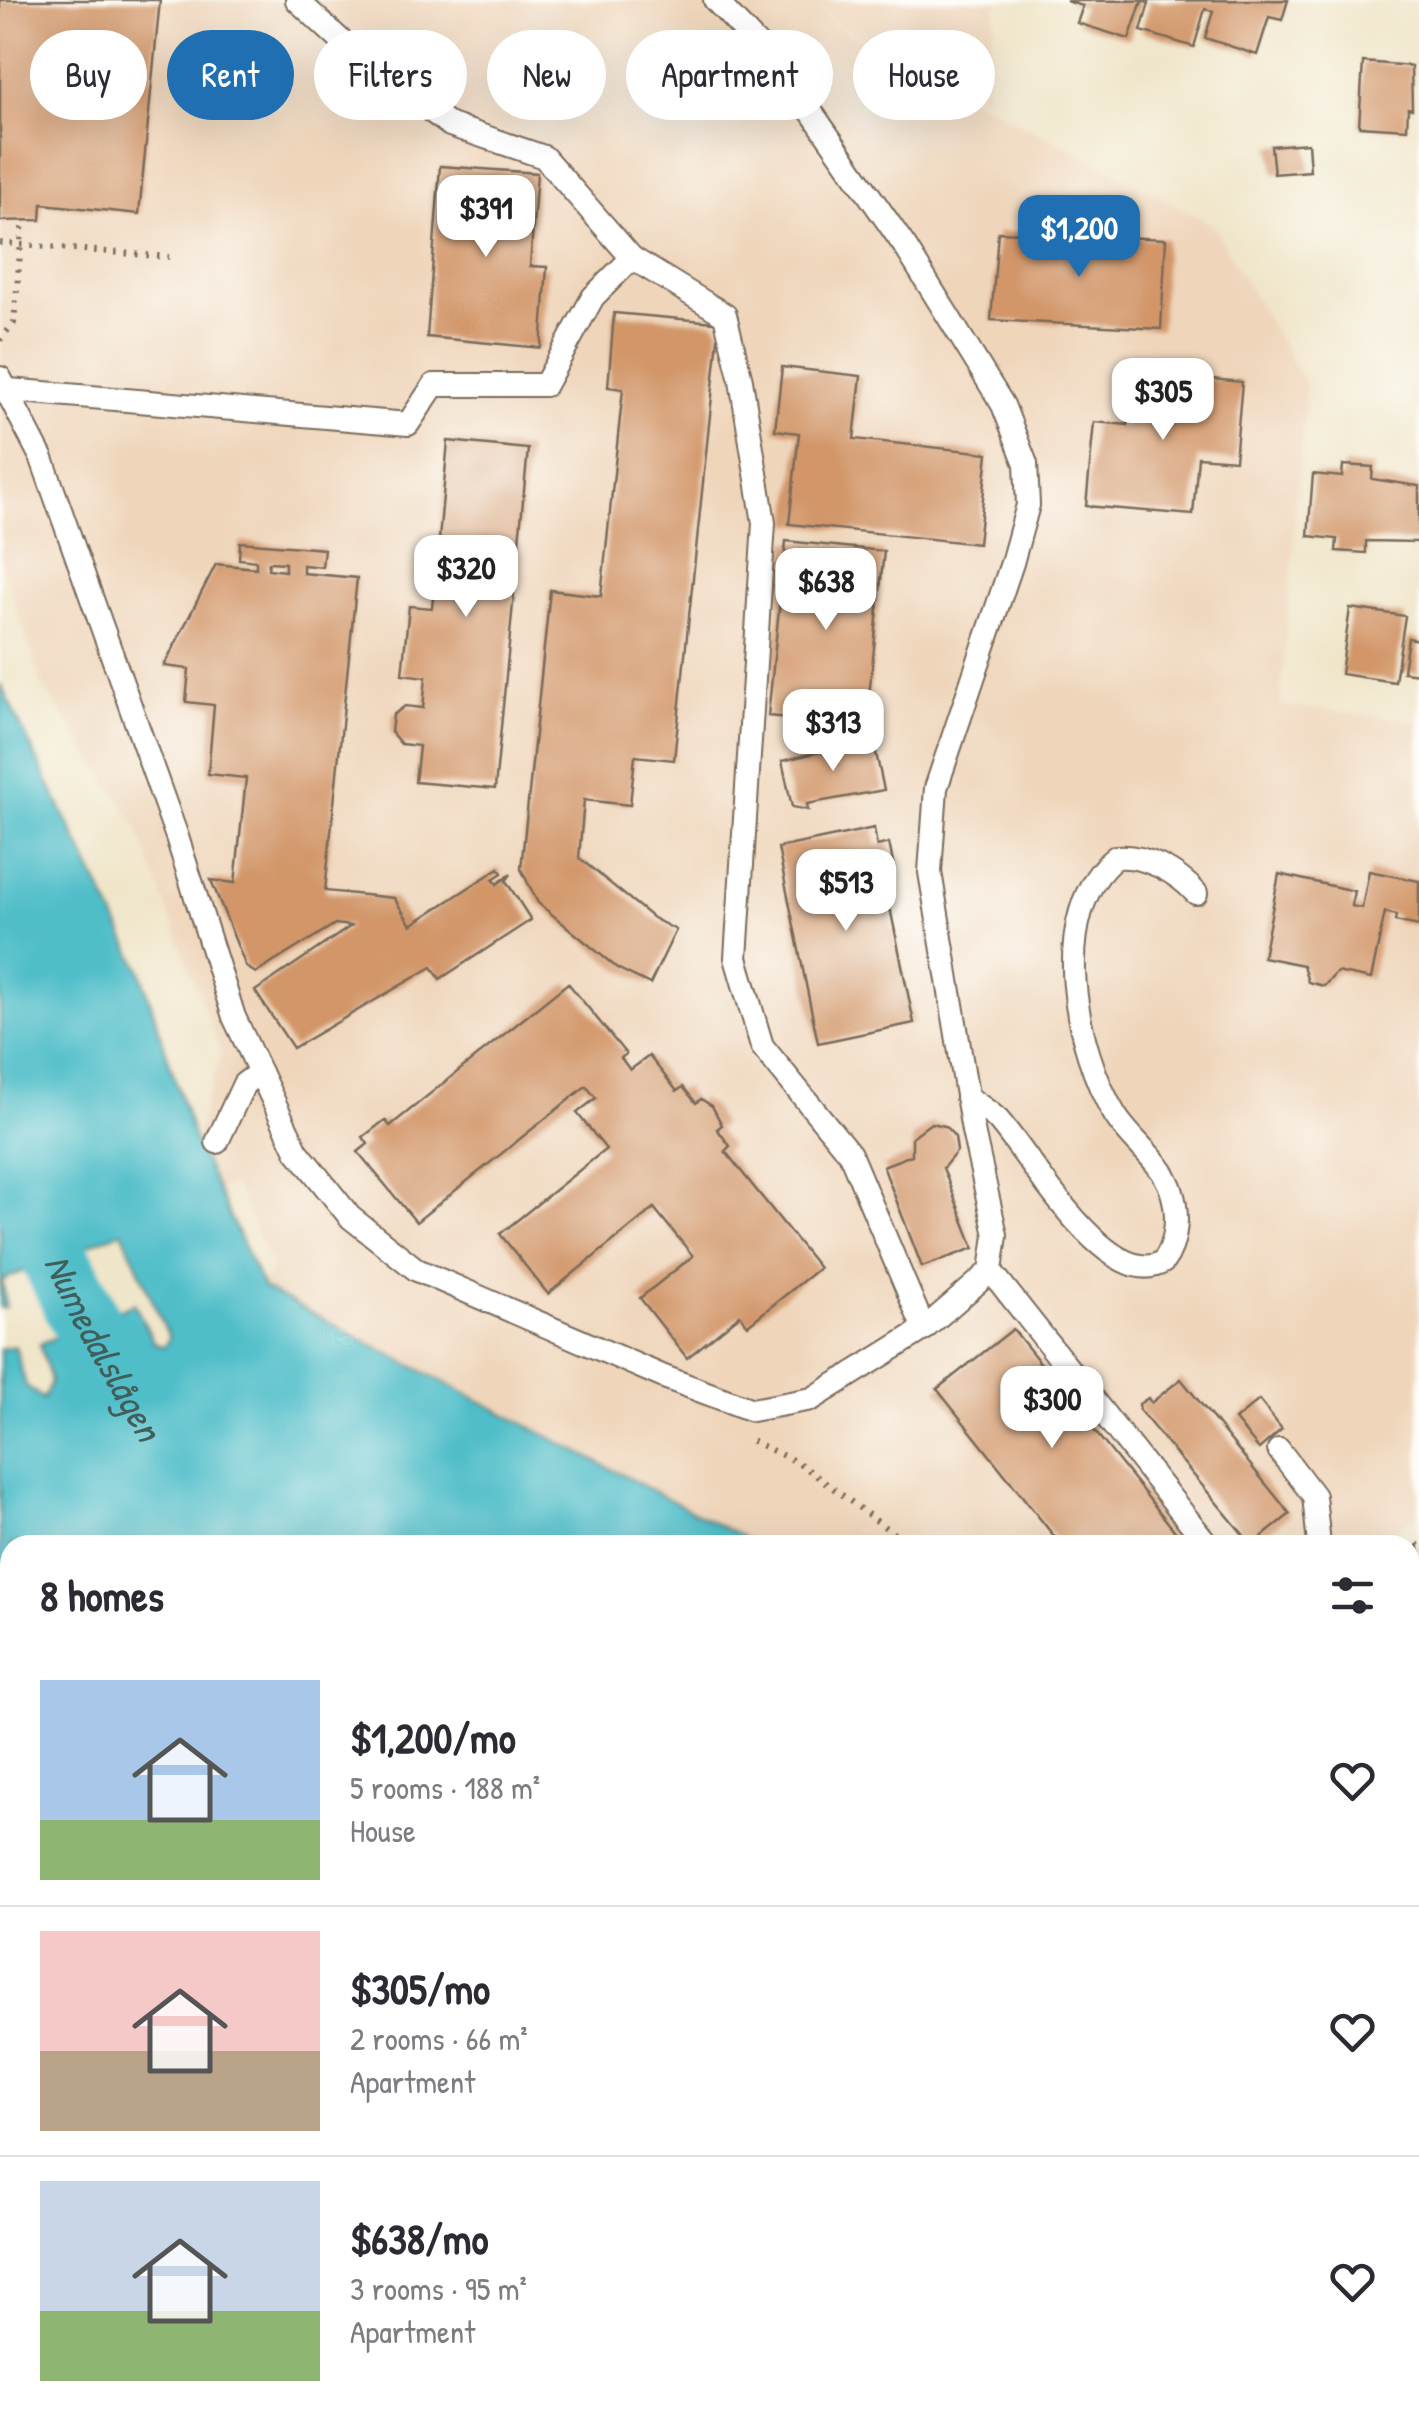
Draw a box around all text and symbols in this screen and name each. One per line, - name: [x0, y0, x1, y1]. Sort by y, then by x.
- chip: Buy: [30, 30, 147, 120]
- chip: Rent: [167, 30, 294, 120]
- chip: Filters: [314, 30, 467, 120]
- chip: New: [487, 30, 606, 120]
- chip: Apartment: [626, 30, 833, 120]
- chip: House: [853, 30, 995, 120]
- pin: $391: [427, 175, 545, 260]
- text: $391: [459, 186, 513, 229]
- pin: $1,200: [998, 195, 1160, 280]
- text: $1,200: [1040, 206, 1118, 249]
- pin: $305: [1104, 358, 1222, 443]
- text: $305: [1134, 369, 1192, 412]
- pin: $320: [407, 535, 525, 620]
- text: $320: [436, 546, 496, 589]
- pin: $638: [767, 548, 885, 633]
- text: $638: [797, 559, 855, 602]
- pin: $313: [774, 689, 892, 774]
- text: $313: [805, 700, 861, 743]
- pin: $513: [787, 849, 905, 934]
- text: $513: [818, 860, 874, 903]
- water label: Numedalslågen: [33, 1245, 177, 1452]
- pin: $300: [993, 1366, 1111, 1451]
- text: $300: [1022, 1377, 1082, 1420]
- text: 8 homes: [40, 1567, 164, 1624]
- icon: filters: [1325, 1568, 1380, 1623]
- text: $1,200/mo: [350, 1709, 516, 1766]
- icon: home: [120, 1720, 240, 1840]
- icon: heart: [1325, 1753, 1380, 1808]
- text: 5 rooms · 188 m²: [350, 1766, 540, 1809]
- text: House: [350, 1809, 416, 1852]
- text: $305/mo: [350, 1960, 490, 2017]
- icon: home: [120, 1971, 240, 2091]
- icon: heart: [1325, 2004, 1380, 2059]
- text: 2 rooms · 66 m²: [350, 2017, 528, 2060]
- text: Apartment: [350, 2060, 475, 2103]
- text: $638/mo: [350, 2210, 488, 2267]
- icon: home: [120, 2221, 240, 2341]
- icon: heart: [1325, 2254, 1380, 2309]
- text: 3 rooms · 95 m²: [350, 2267, 527, 2310]
- text: Apartment: [350, 2310, 475, 2353]

